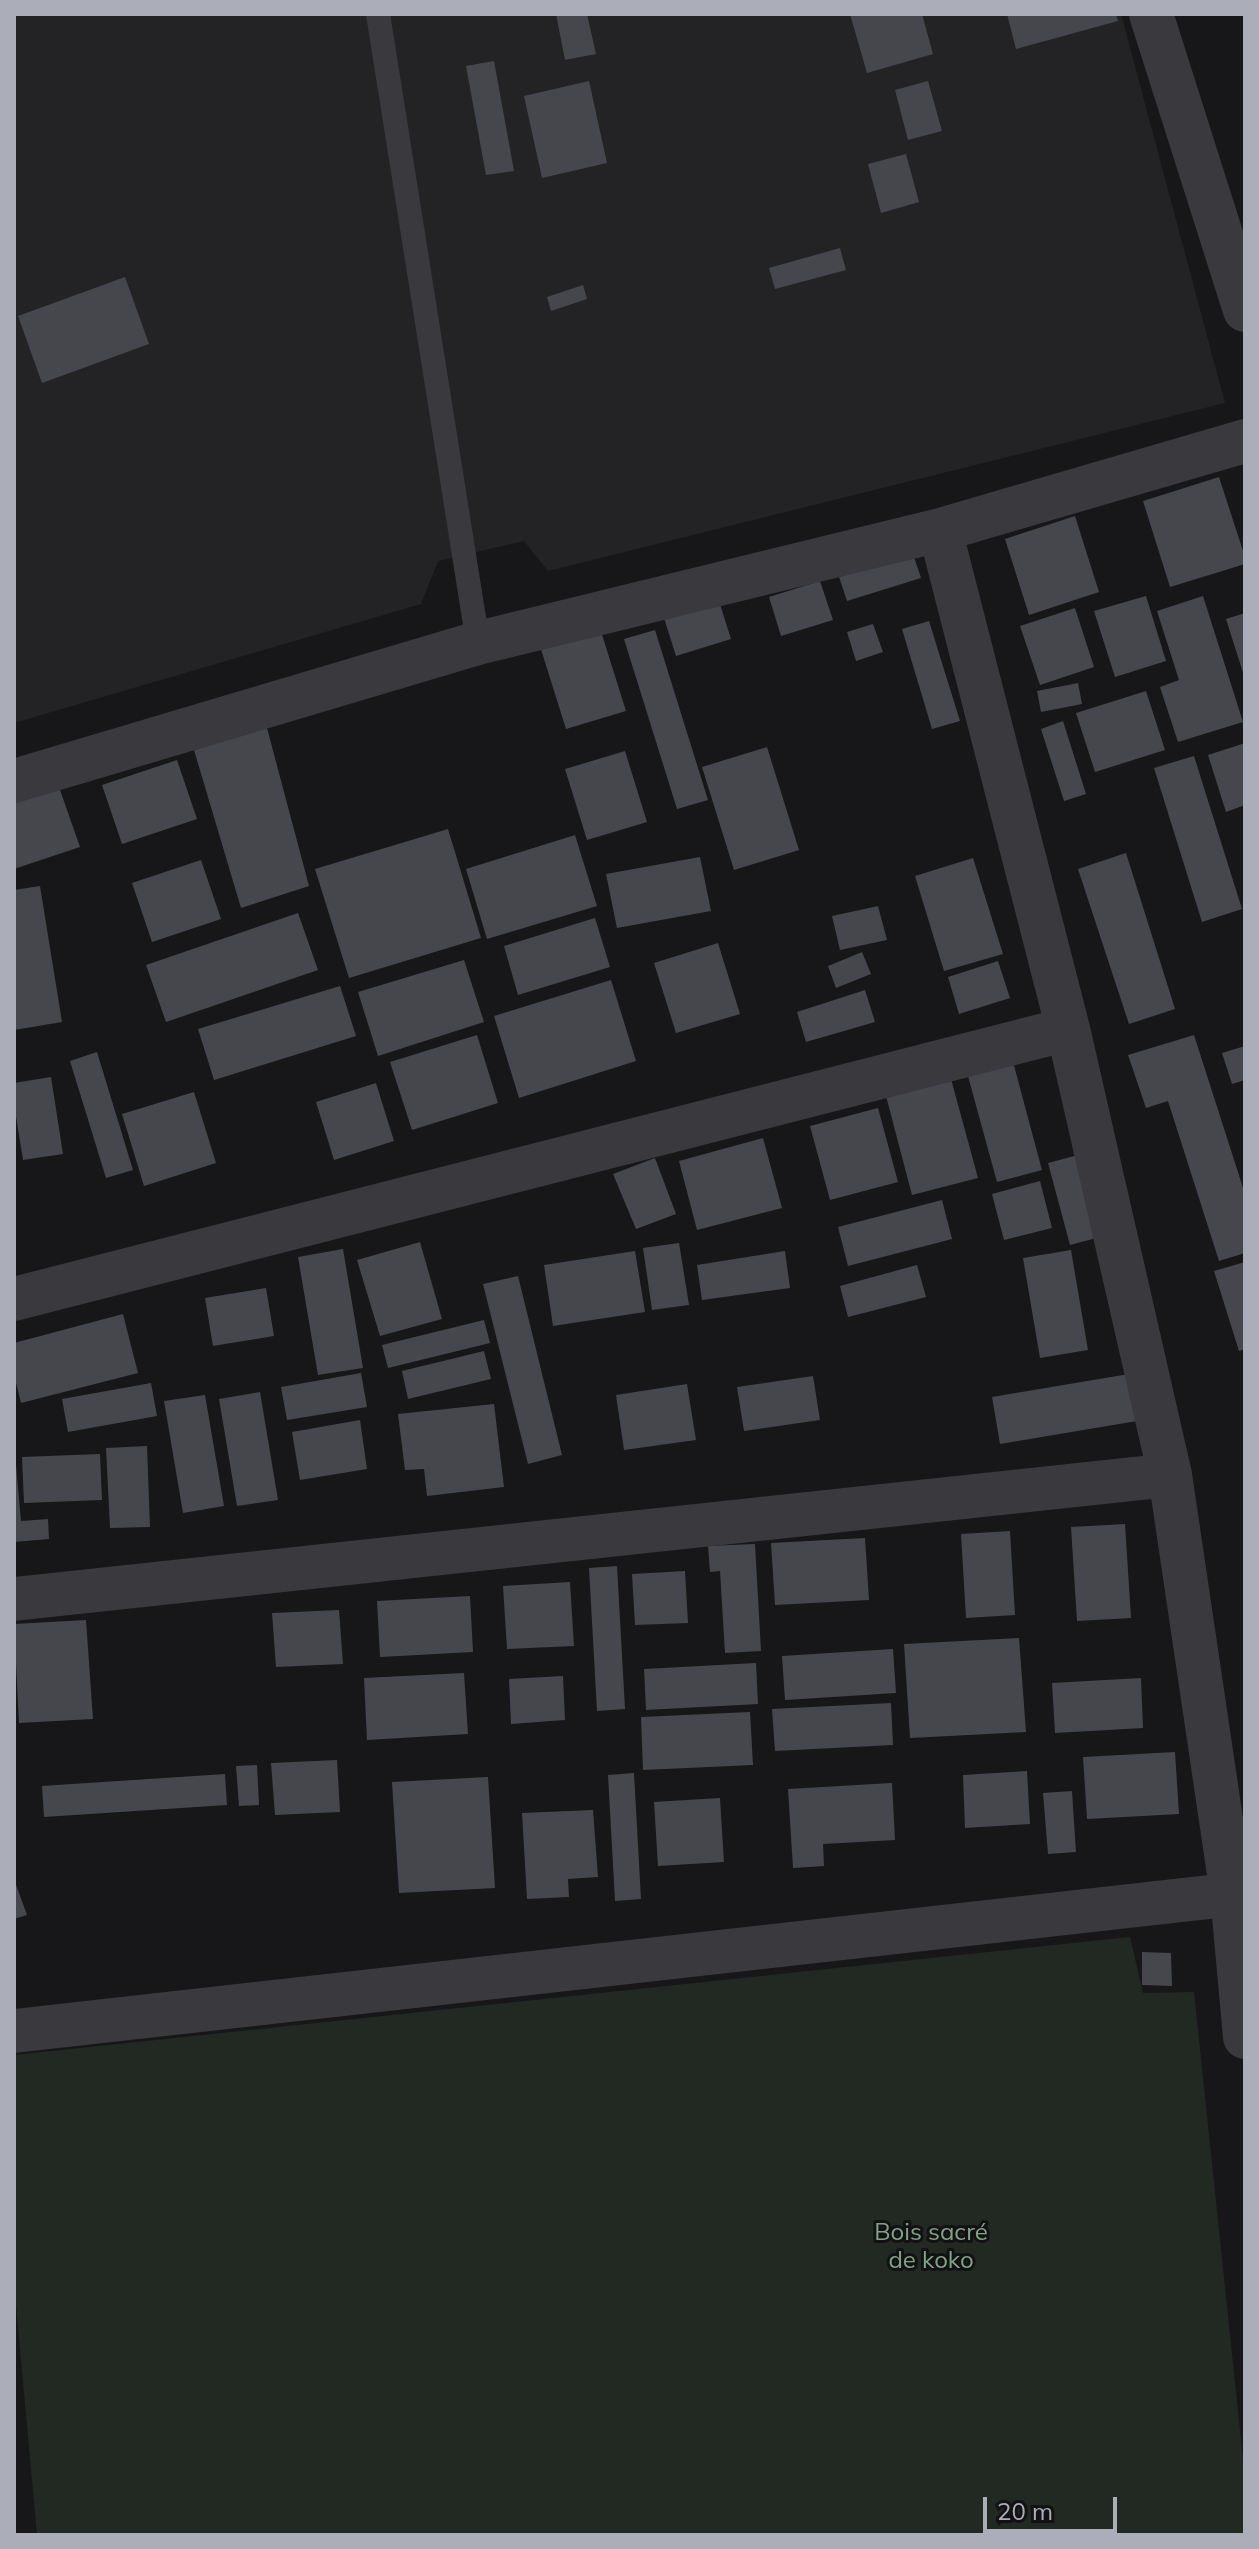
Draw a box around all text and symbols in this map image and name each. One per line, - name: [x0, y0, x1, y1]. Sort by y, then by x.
- park label: Bois sacré de koko: [874, 2219, 988, 2275]
- scale bar: [987, 2481, 1121, 2531]
- text: 20 m: [997, 2496, 1053, 2526]

